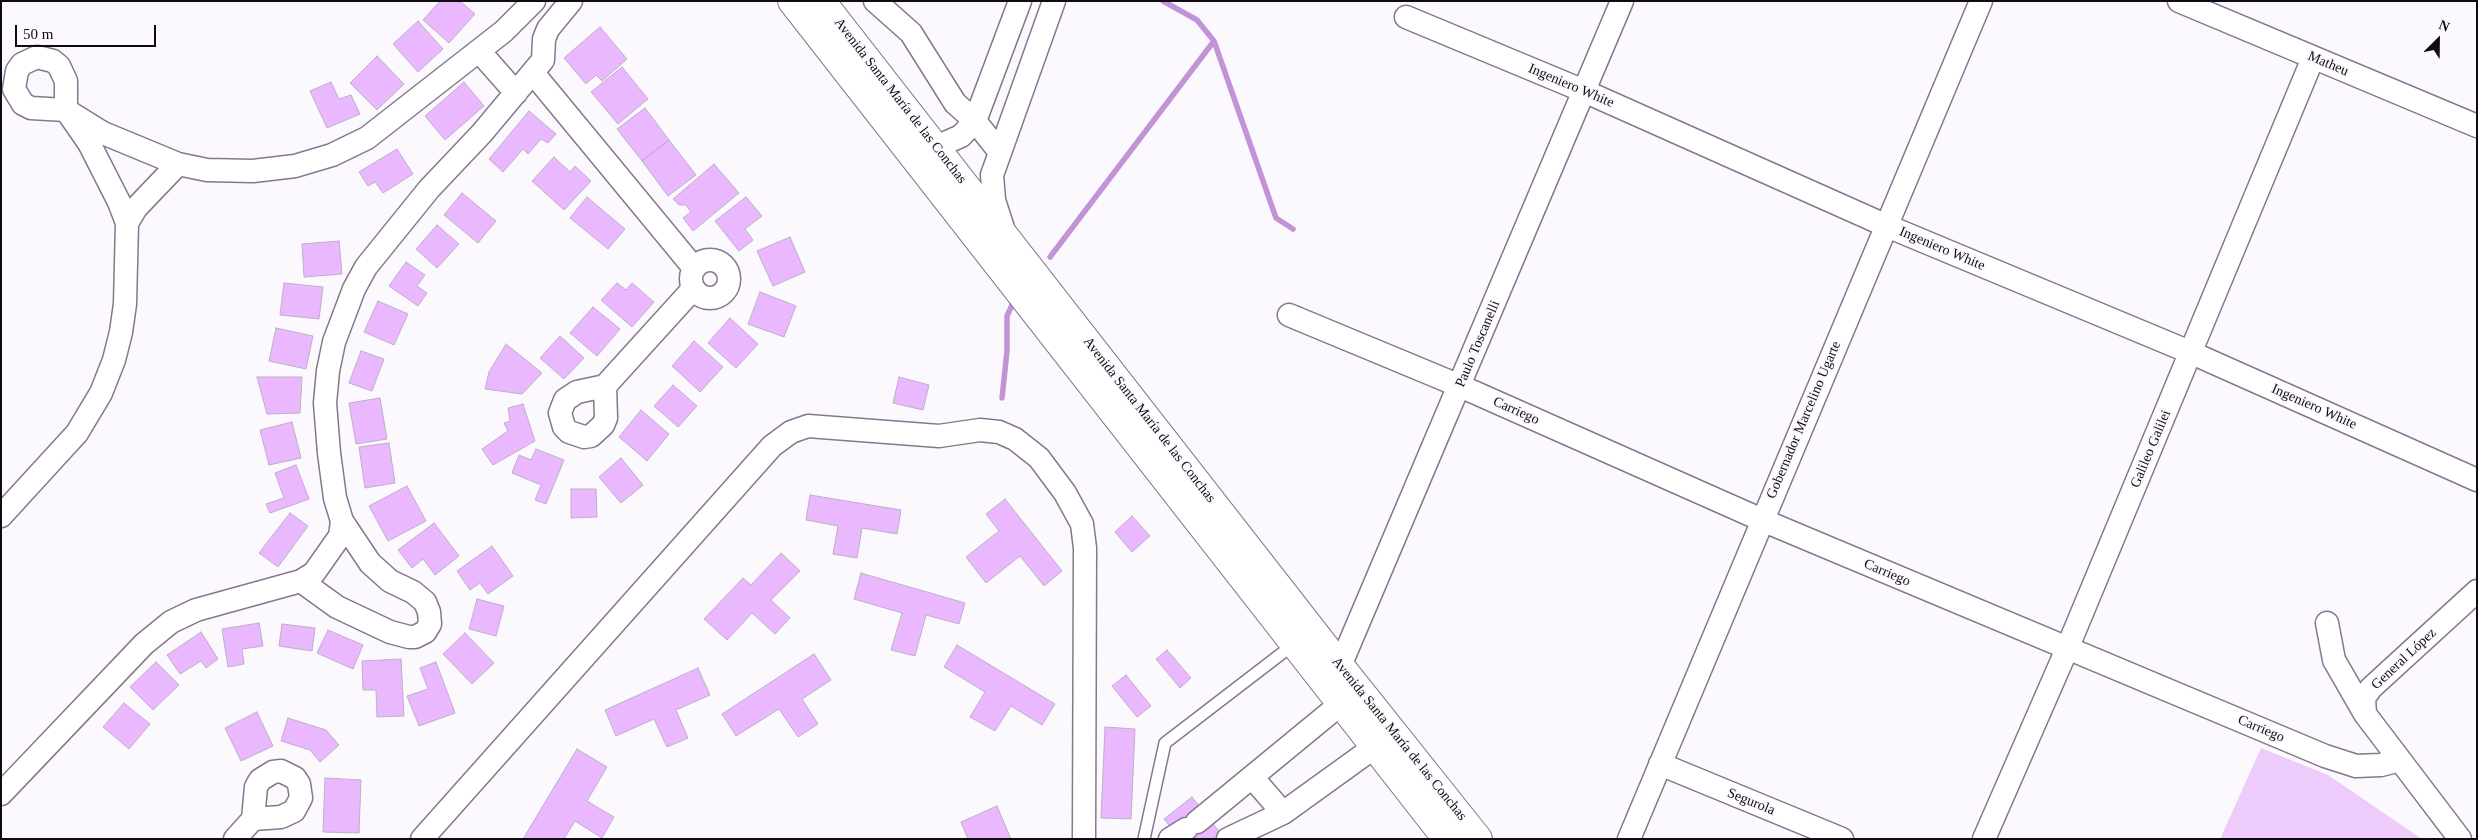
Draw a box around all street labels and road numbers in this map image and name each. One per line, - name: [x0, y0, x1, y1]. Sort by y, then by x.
- street label: Avenida Santa María de las Conchas: [830, 15, 970, 187]
- street label: Matheu: [2305, 48, 2351, 80]
- street label: Ingeniero White: [1526, 60, 1616, 112]
- street label: Ingeniero White: [1897, 223, 1987, 275]
- street label: Paulo Toscanelli: [1452, 298, 1504, 390]
- street label: Avenida Santa María de las Conchas: [1079, 334, 1219, 506]
- street label: Gobernador Marcelino Ugarte: [1763, 339, 1845, 501]
- street label: Ingeniero White: [2269, 381, 2359, 433]
- street label: Carriego: [1490, 393, 1542, 429]
- street label: Galileo Galilei: [2127, 408, 2175, 490]
- street label: Carriego: [1861, 556, 1913, 590]
- street label: General López: [2368, 625, 2440, 693]
- street label: Avenida Santa María de las Conchas: [1328, 654, 1470, 824]
- street label: Carriego: [2235, 712, 2287, 746]
- street label: Segurola: [1725, 785, 1777, 819]

